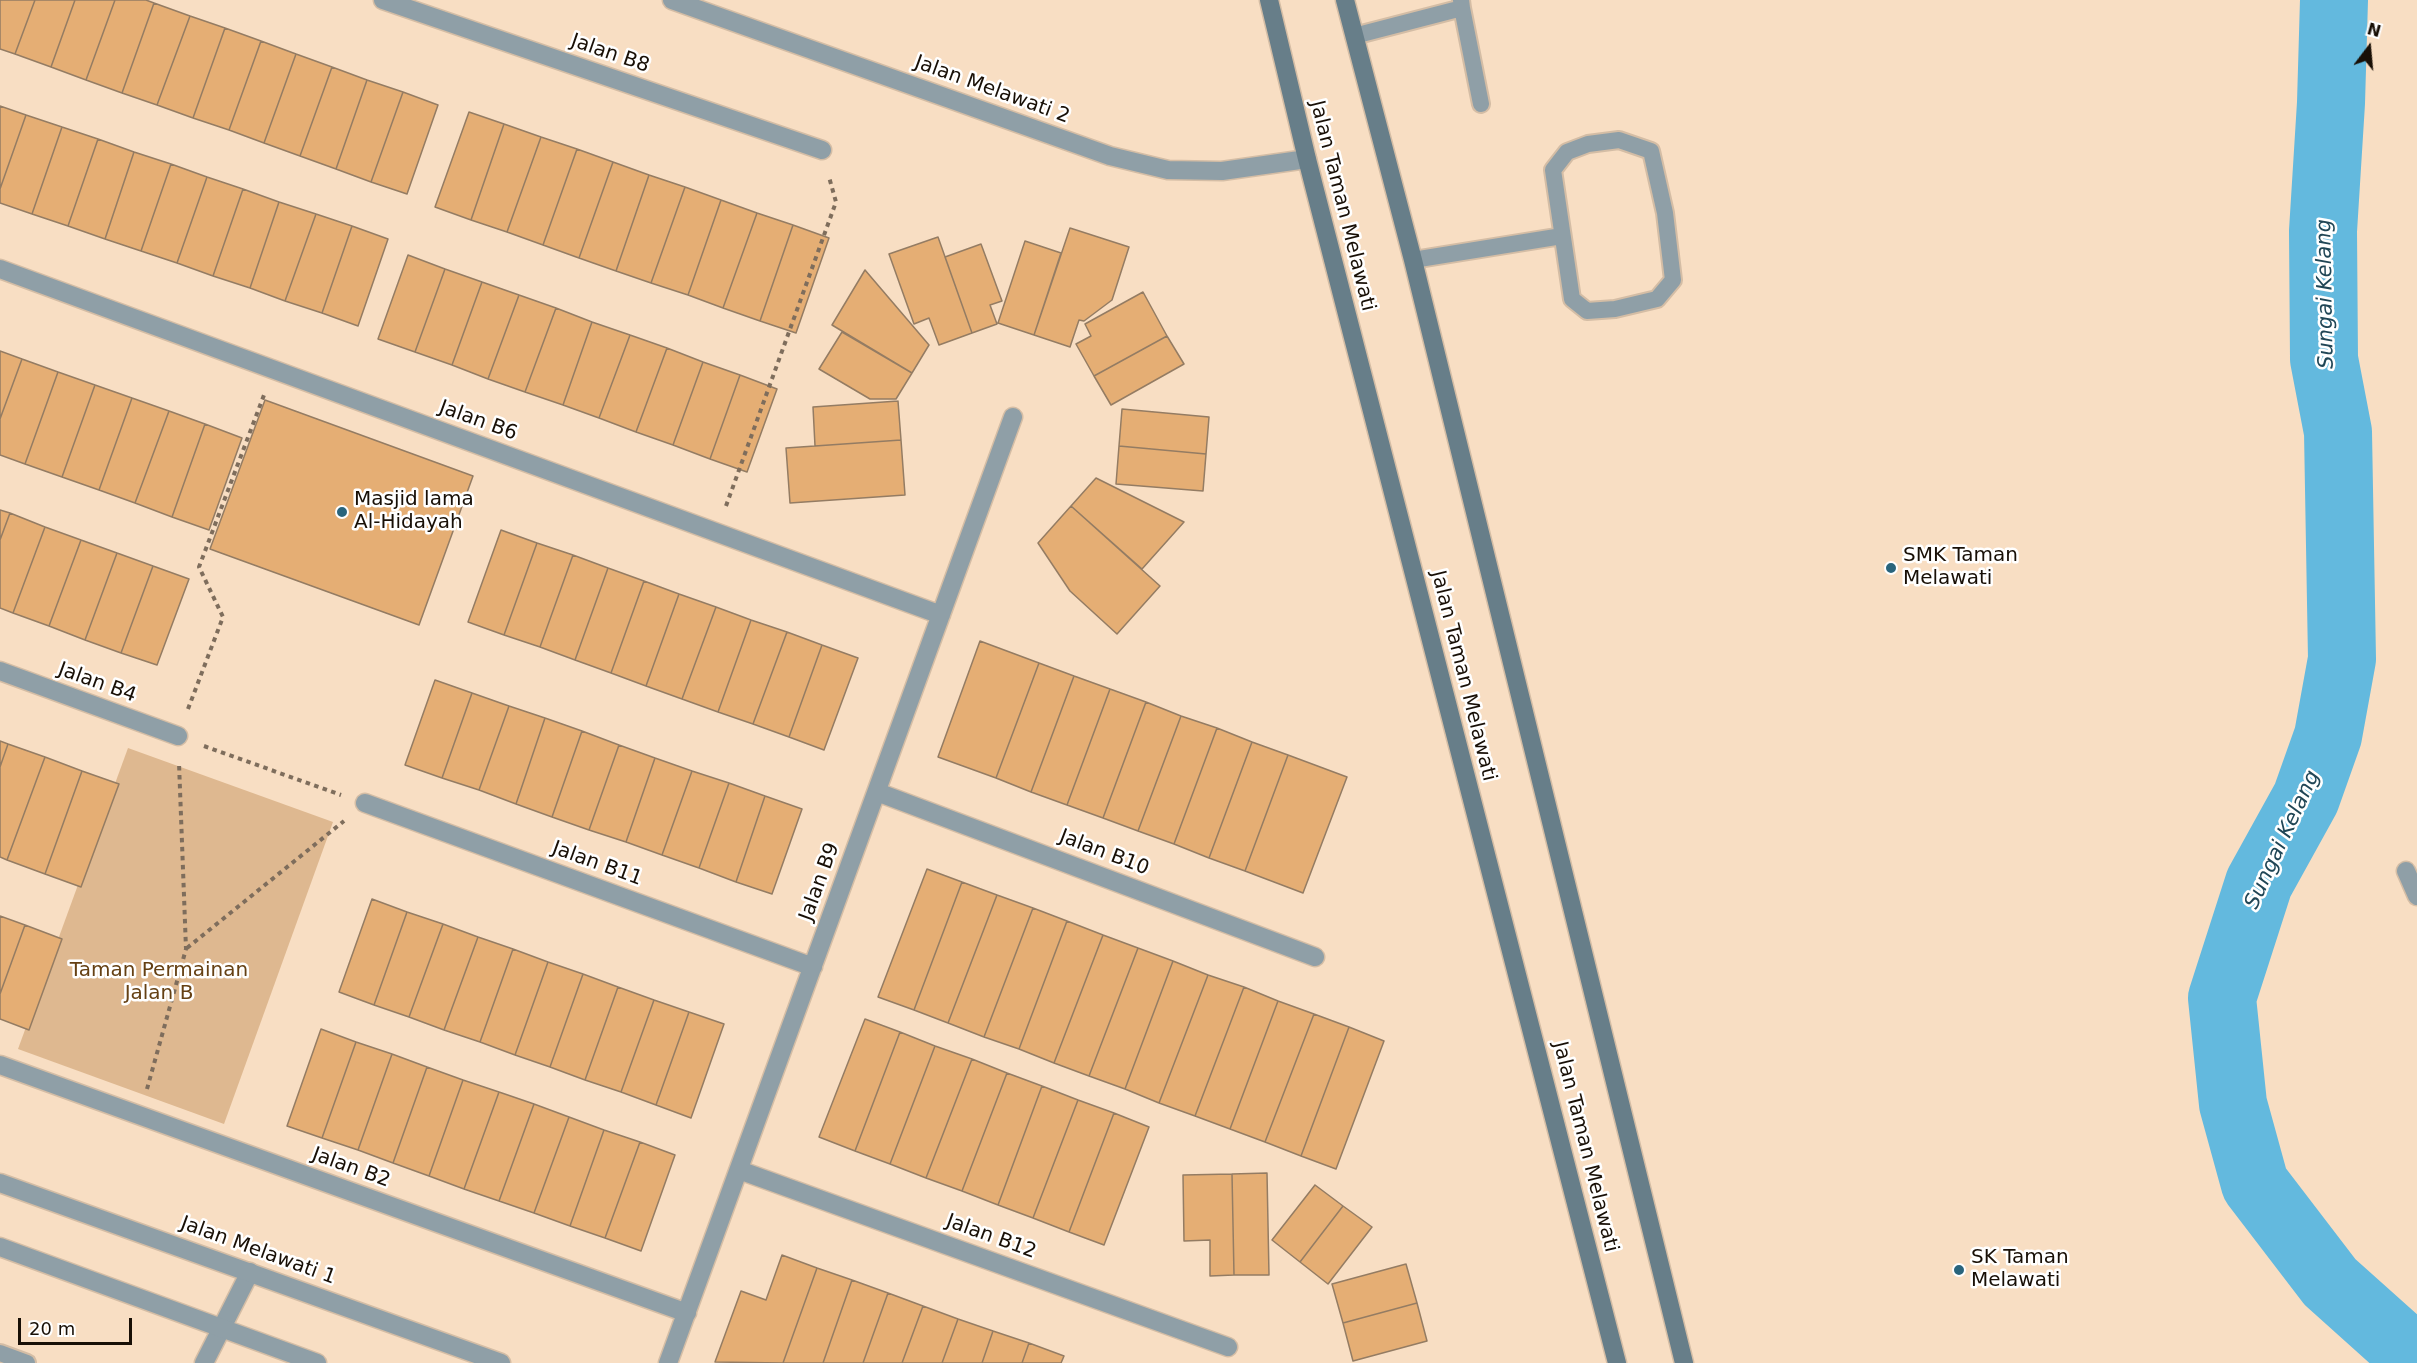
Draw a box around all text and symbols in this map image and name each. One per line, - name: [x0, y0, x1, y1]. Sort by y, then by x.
- north arrow: [2339, 18, 2399, 78]
- text: N: [2365, 19, 2383, 41]
- street label: Jalan B8: [568, 29, 652, 79]
- street label: Jalan Melawati 2: [911, 51, 1073, 129]
- street label: Jalan Taman Melawati: [1304, 98, 1380, 314]
- water label: Sungai Kelang: [2312, 219, 2340, 369]
- street label: Jalan B6: [436, 396, 520, 446]
- place label: Masjid lama Al-Hidayah: [354, 488, 474, 535]
- marker: Masjid lama Al-Hidayah: [335, 505, 349, 519]
- place label: SMK Taman Melawati: [1903, 544, 2018, 591]
- marker: SMK Taman Melawati: [1884, 561, 1898, 575]
- street label: Jalan Taman Melawati: [1425, 568, 1501, 784]
- street label: Jalan B4: [55, 658, 139, 708]
- water label: Sungai Kelang: [2240, 767, 2326, 913]
- street label: Jalan B10: [1056, 825, 1152, 881]
- street label: Jalan B11: [549, 837, 645, 891]
- street label: Jalan B9: [795, 840, 845, 924]
- park label: Taman Permainan Jalan B: [70, 959, 248, 1006]
- street label: Jalan Taman Melawati: [1547, 1039, 1623, 1255]
- street label: Jalan B2: [309, 1143, 393, 1193]
- street label: Jalan B12: [943, 1210, 1039, 1264]
- street label: Jalan Melawati 1: [177, 1212, 339, 1290]
- place label: SK Taman Melawati: [1971, 1246, 2069, 1293]
- marker: SK Taman Melawati: [1952, 1263, 1966, 1277]
- scale bar: [21, 1306, 135, 1344]
- text: 20 m: [29, 1318, 75, 1339]

